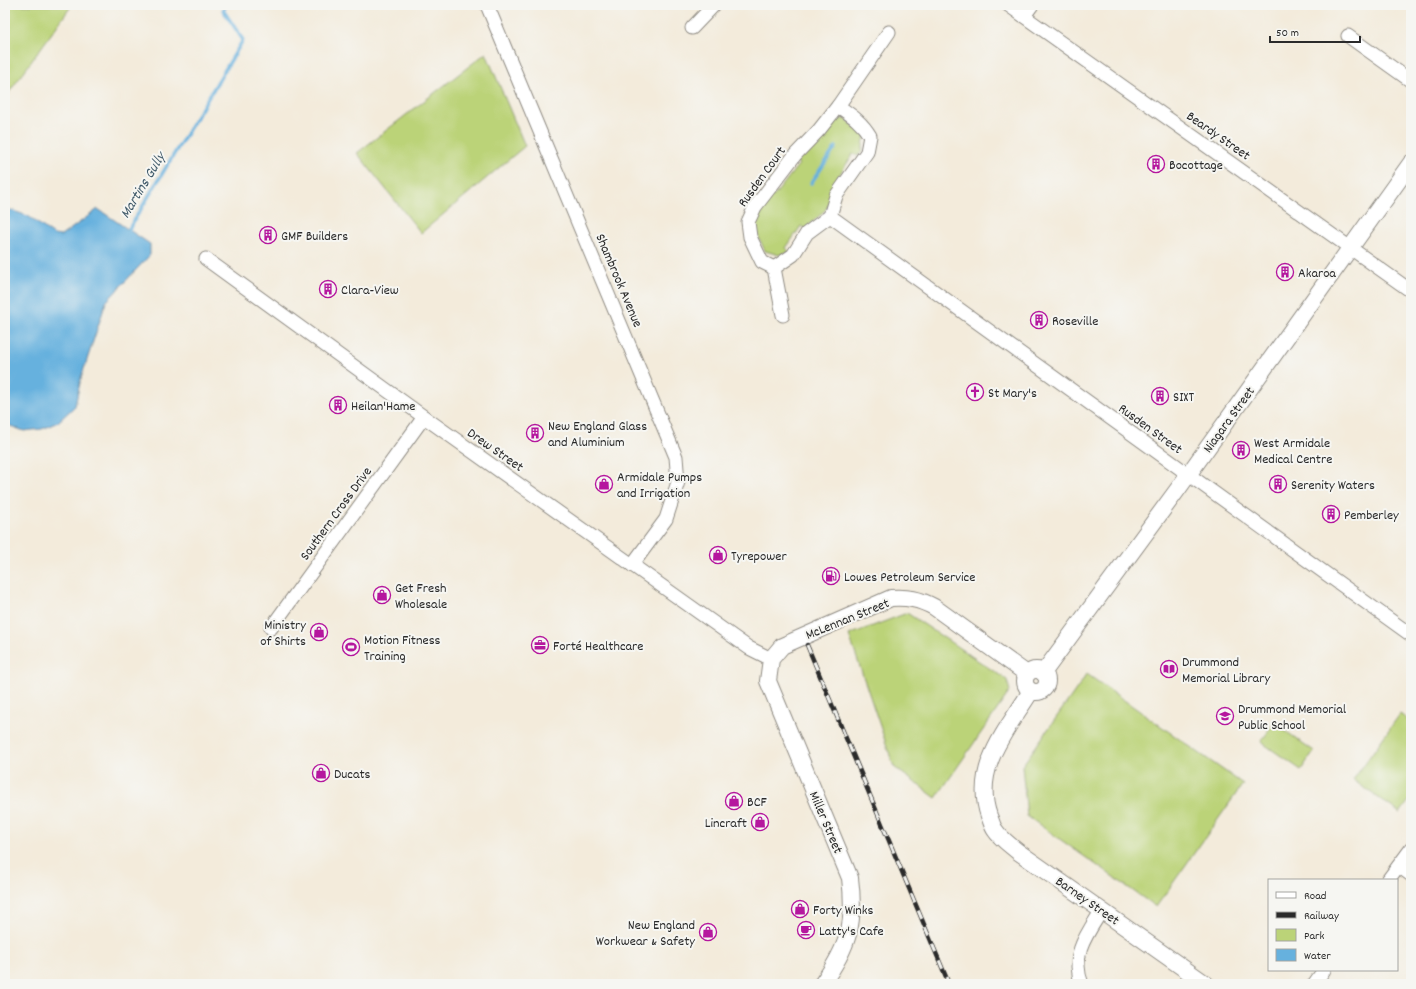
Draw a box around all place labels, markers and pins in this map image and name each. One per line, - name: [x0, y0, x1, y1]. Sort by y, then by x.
- building icon: Bocottage: [1146, 154, 1166, 174]
- place label: Bocottage: [1169, 156, 1223, 176]
- building icon: GMF Builders: [258, 225, 278, 245]
- place label: GMF Builders: [281, 227, 348, 247]
- building icon: Akaroa: [1275, 262, 1295, 282]
- place label: Akaroa: [1298, 264, 1336, 284]
- building icon: Clara-View: [318, 279, 338, 299]
- place label: Clara-View: [341, 281, 399, 301]
- building icon: Roseville: [1029, 310, 1049, 330]
- place label: Roseville: [1052, 312, 1098, 332]
- church icon: St Mary's: [965, 382, 985, 402]
- place label: St Mary's: [988, 384, 1037, 404]
- building icon: SIXT: [1150, 386, 1170, 406]
- place label: SIXT: [1173, 388, 1194, 408]
- building icon: Heilan'Hame: [328, 395, 348, 415]
- place label: Heilan'Hame: [351, 397, 416, 417]
- place label: New England Glass and Aluminium: [548, 417, 647, 453]
- building icon: New England Glass and Aluminium: [525, 423, 545, 443]
- place label: West Armidale Medical Centre: [1254, 434, 1332, 470]
- building icon: West Armidale Medical Centre: [1231, 440, 1251, 460]
- place label: Armidale Pumps and Irrigation: [617, 468, 702, 504]
- shop icon: Armidale Pumps and Irrigation: [594, 474, 614, 494]
- building icon: Serenity Waters: [1268, 474, 1288, 494]
- place label: Serenity Waters: [1291, 476, 1375, 496]
- building icon: Pemberley: [1321, 504, 1341, 524]
- place label: Pemberley: [1344, 506, 1399, 526]
- shop icon: Tyrepower: [708, 545, 728, 565]
- place label: Tyrepower: [731, 547, 787, 567]
- fuel station icon: Lowes Petroleum Service: [821, 566, 841, 586]
- place label: Lowes Petroleum Service: [844, 568, 975, 588]
- place label: Get Fresh Wholesale: [395, 579, 447, 615]
- shop icon: Get Fresh Wholesale: [372, 585, 392, 605]
- place label: Ministry of Shirts: [260, 616, 306, 652]
- shop icon: Ministry of Shirts: [309, 622, 329, 642]
- place label: Motion Fitness Training: [364, 631, 441, 667]
- office icon: Forté Healthcare: [530, 635, 550, 655]
- sports icon: Motion Fitness Training: [341, 637, 361, 657]
- place label: Forté Healthcare: [553, 637, 643, 657]
- place label: Drummond Memorial Library: [1182, 653, 1270, 689]
- library icon: Drummond Memorial Library: [1159, 659, 1179, 679]
- place label: Drummond Memorial Public School: [1238, 700, 1347, 736]
- school or university icon: Drummond Memorial Public School: [1215, 706, 1235, 726]
- shop icon: Ducats: [311, 763, 331, 783]
- place label: Ducats: [334, 765, 371, 785]
- shop icon: BCF: [724, 791, 744, 811]
- place label: BCF: [747, 793, 768, 813]
- shop icon: Lincraft: [750, 812, 770, 832]
- place label: Lincraft: [705, 814, 747, 834]
- shop icon: Forty Winks: [790, 899, 810, 919]
- place label: Forty Winks: [813, 901, 874, 921]
- place label: New England Workwear & Safety: [596, 916, 695, 952]
- cafe icon: Latty's Cafe: [796, 920, 816, 940]
- shop icon: New England Workwear & Safety: [698, 922, 718, 942]
- place label: Latty's Cafe: [819, 922, 884, 942]

